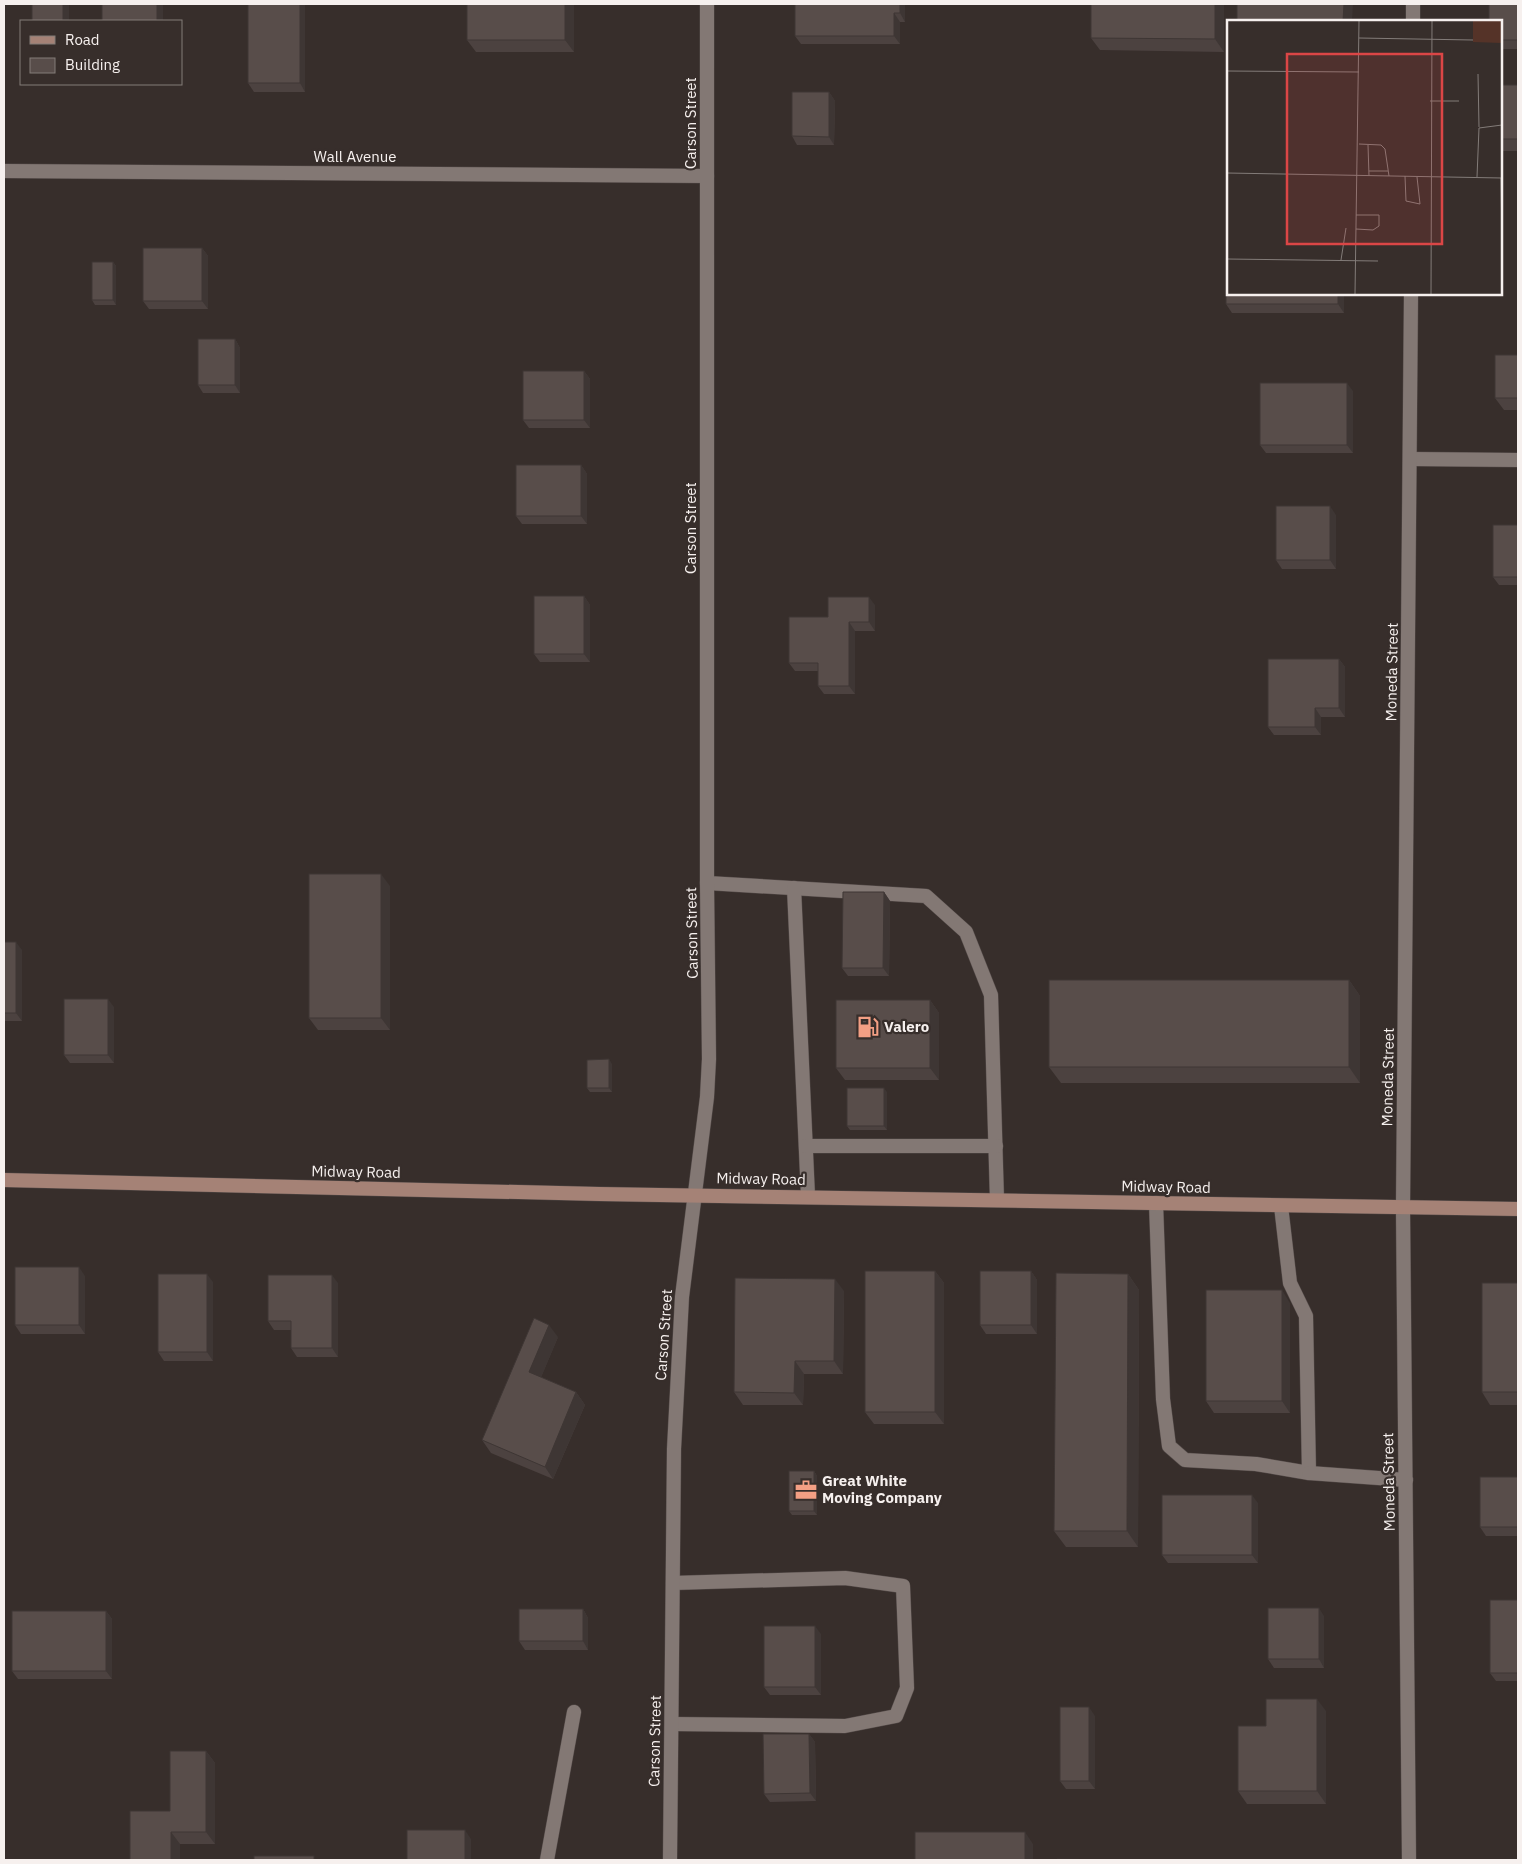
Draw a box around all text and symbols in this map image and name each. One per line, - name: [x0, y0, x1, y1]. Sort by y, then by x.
- legend: [20, 20, 182, 85]
- inset map: [1227, 20, 1502, 295]
- text: Road: [65, 30, 100, 49]
- text: Building: [65, 55, 120, 74]
- street label: Carson Street: [681, 77, 700, 169]
- street label: Wall Avenue: [314, 147, 396, 166]
- street label: Carson Street: [681, 482, 700, 574]
- street label: Moneda Street: [1381, 622, 1402, 722]
- street label: Carson Street: [681, 887, 702, 979]
- fuel station icon: Valero: [855, 1014, 881, 1040]
- place label: Valero: [884, 1017, 929, 1036]
- street label: Moneda Street: [1377, 1027, 1398, 1127]
- street label: Midway Road: [311, 1161, 401, 1182]
- street label: Midway Road: [716, 1168, 806, 1189]
- street label: Midway Road: [1121, 1176, 1211, 1197]
- street label: Carson Street: [651, 1289, 676, 1381]
- street label: Moneda Street: [1378, 1432, 1399, 1532]
- place label: Great White Moving Company: [822, 1471, 942, 1507]
- office icon: Great White Moving Company: [793, 1477, 819, 1503]
- street label: Carson Street: [644, 1695, 665, 1787]

